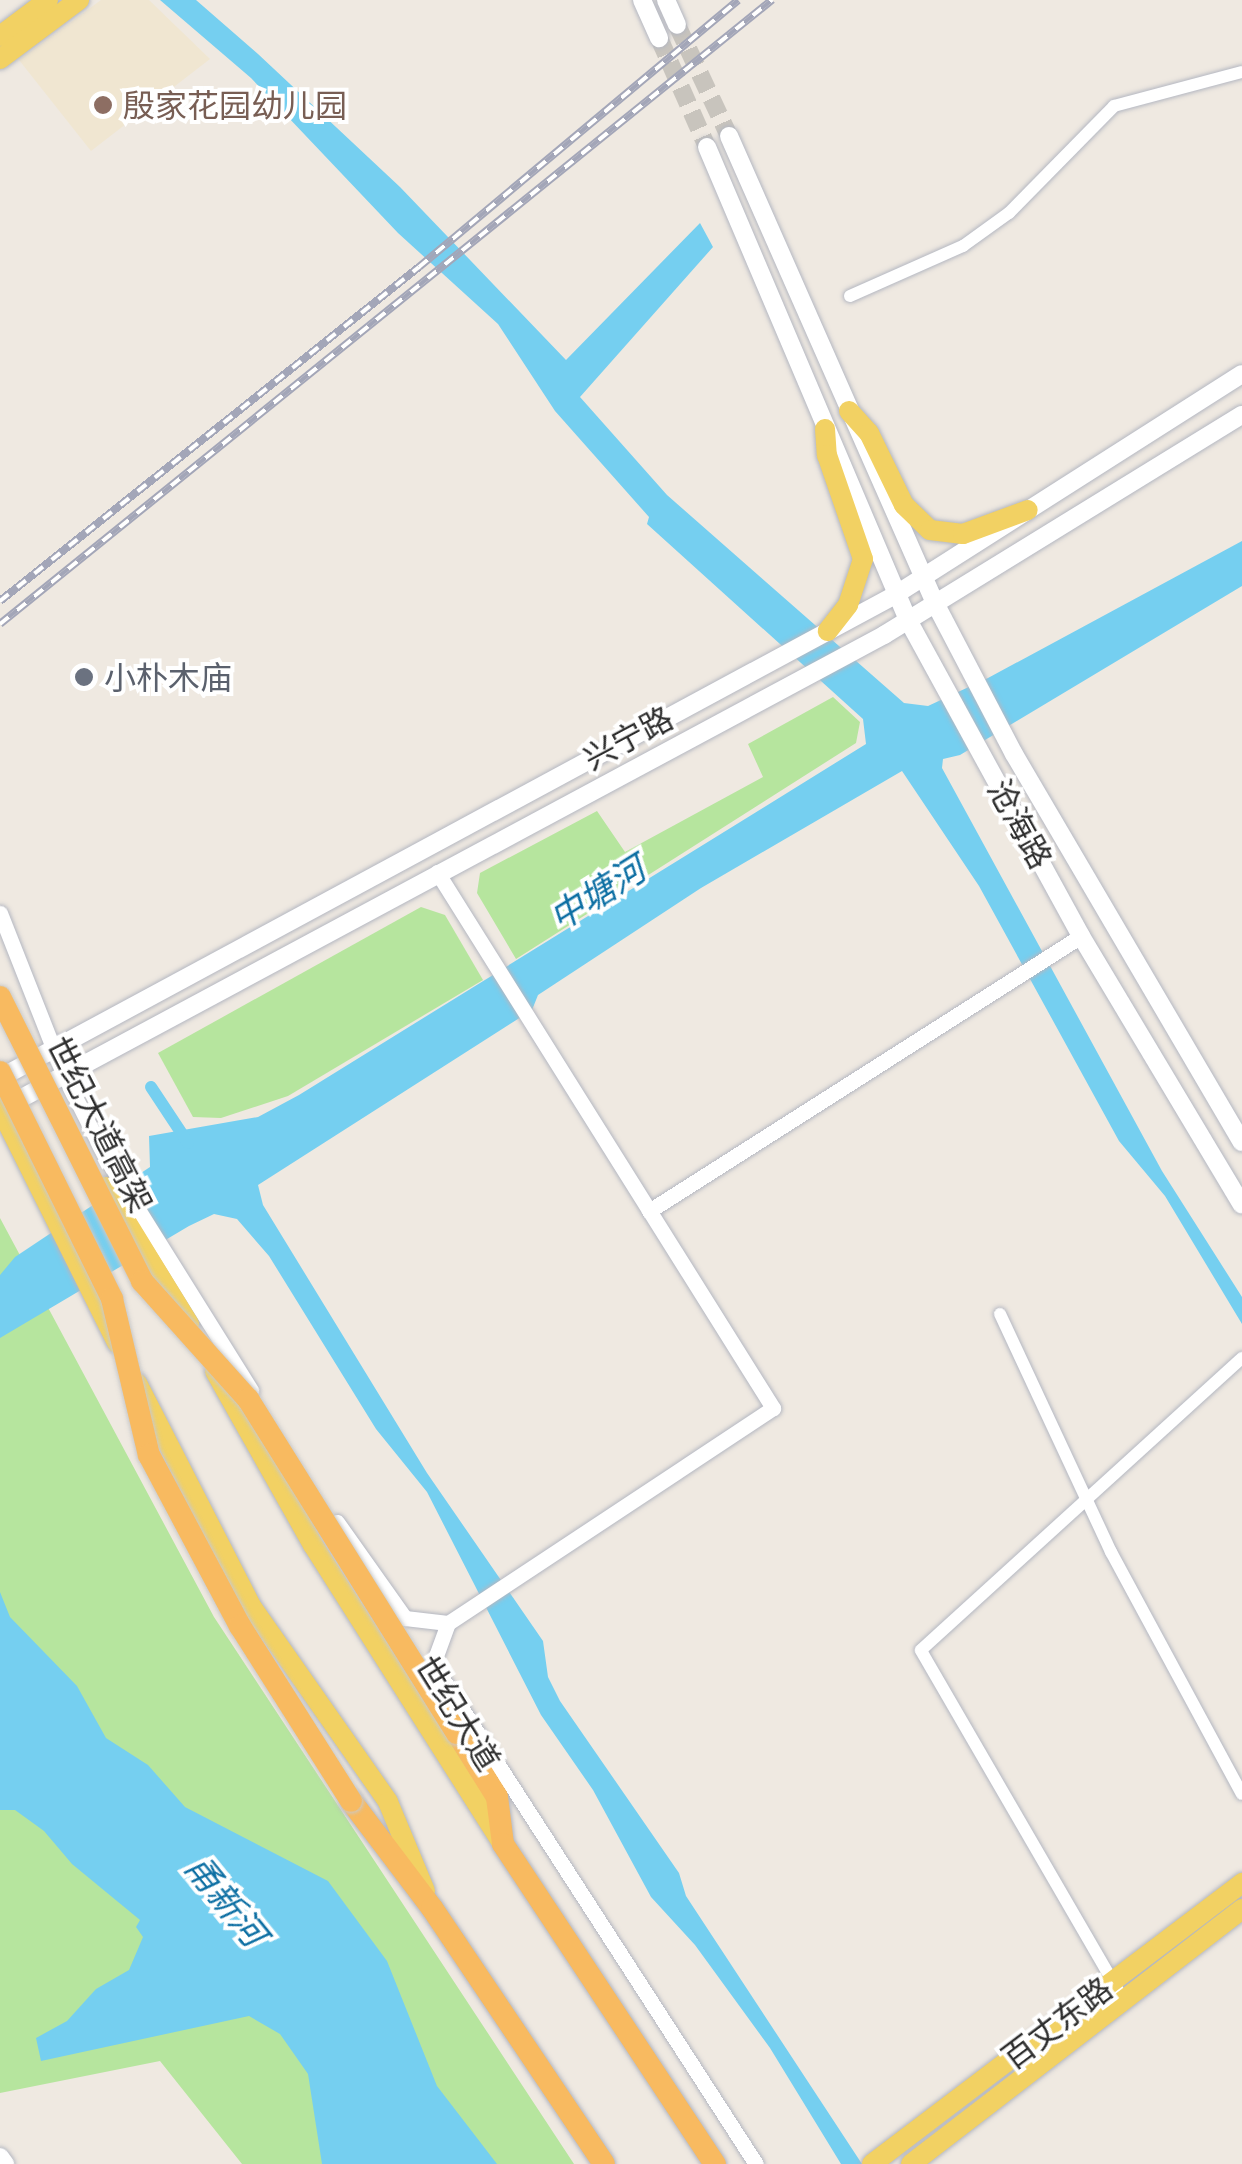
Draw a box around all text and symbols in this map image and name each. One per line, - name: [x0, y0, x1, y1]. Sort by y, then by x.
- place label: 殷家花园幼儿园: [123, 86, 347, 124]
- marker: 殷家花园幼儿园: [92, 94, 114, 116]
- place label: 小朴木庙: [104, 658, 232, 696]
- marker: 小朴木庙: [73, 666, 95, 688]
- street label: 兴宁路: [577, 699, 679, 777]
- street label: 沧海路: [980, 773, 1060, 875]
- water label: 中塘河: [541, 847, 653, 939]
- street label: 世纪大道高架: [39, 1030, 161, 1218]
- street label: 世纪大道: [408, 1649, 508, 1777]
- water label: 甬新河: [177, 1846, 275, 1954]
- street label: 百丈东路: [994, 1969, 1120, 2077]

